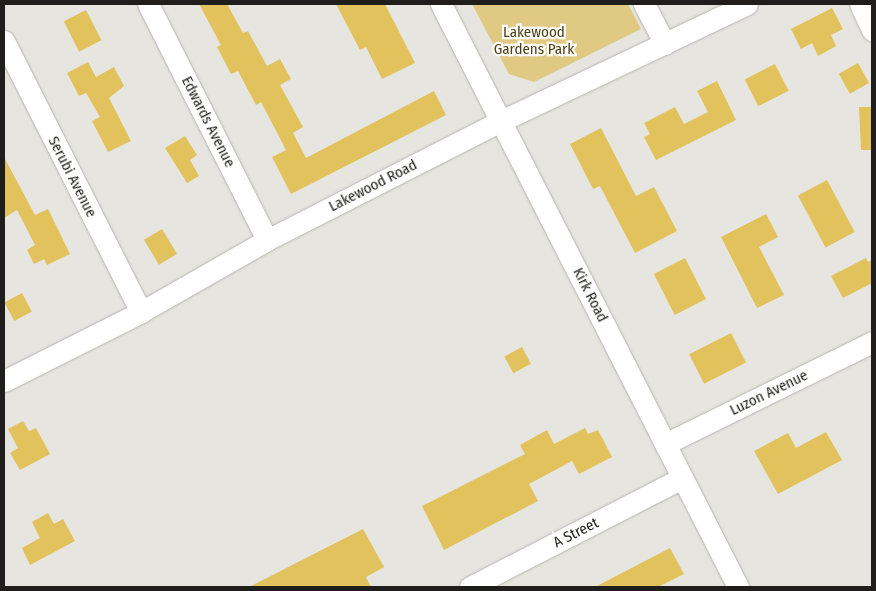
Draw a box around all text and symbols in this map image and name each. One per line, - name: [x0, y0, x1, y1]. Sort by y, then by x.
- park label: Lakewood Gardens Park: [494, 23, 574, 58]
- street label: Edwards Avenue: [177, 74, 239, 170]
- street label: Serubi Avenue: [44, 134, 100, 220]
- street label: Lakewood Road: [326, 156, 420, 216]
- street label: Kirk Road: [569, 265, 611, 325]
- street label: Luzon Avenue: [727, 366, 811, 420]
- street label: A Street: [550, 514, 602, 552]

